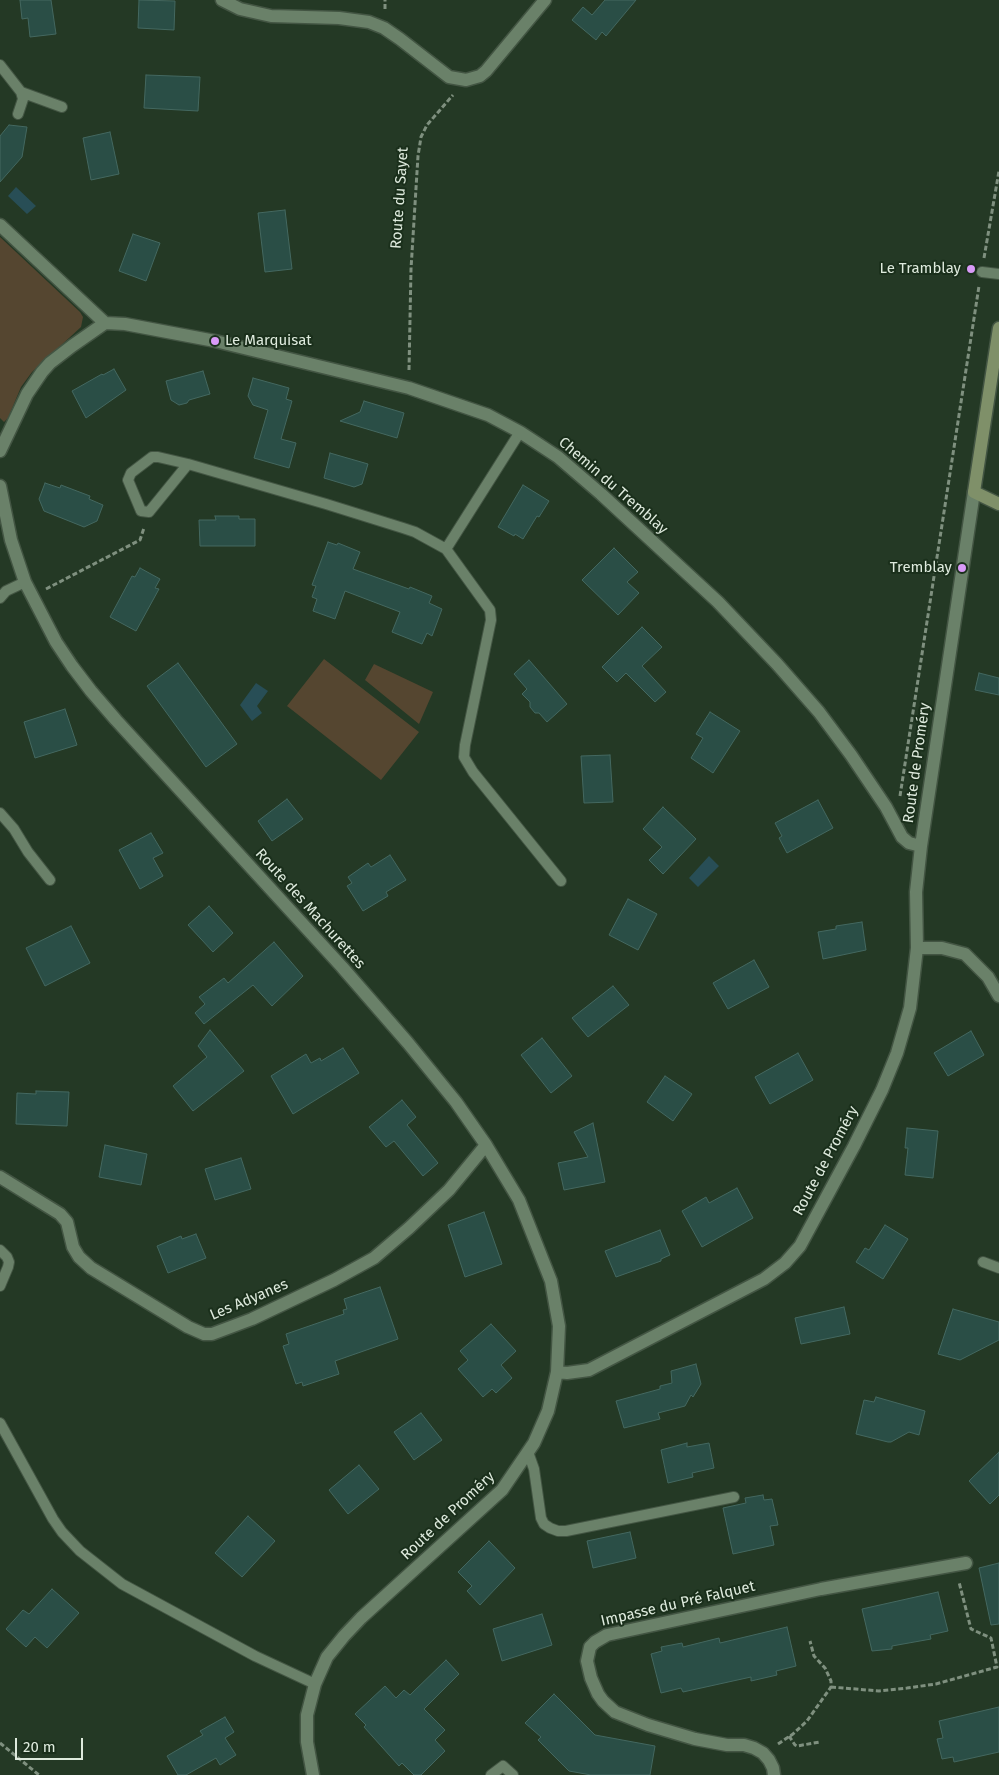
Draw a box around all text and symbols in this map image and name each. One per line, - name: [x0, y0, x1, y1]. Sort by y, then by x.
- street label: Route du Sayet: [387, 146, 413, 250]
- place label: Le Tramblay: [880, 260, 961, 278]
- marker: Le Tramblay: [965, 263, 977, 275]
- place label: Le Marquisat: [225, 332, 312, 350]
- marker: Le Marquisat: [209, 335, 221, 347]
- street label: Chemin du Tremblay: [555, 434, 671, 538]
- place label: Tremblay: [890, 559, 952, 577]
- marker: Tremblay: [956, 562, 968, 574]
- street label: Route de Proméry: [900, 702, 934, 824]
- street label: Route des Machurettes: [251, 845, 369, 973]
- street label: Route de Proméry: [790, 1103, 862, 1219]
- street label: Les Adyanes: [207, 1275, 291, 1325]
- street label: Route de Proméry: [397, 1468, 499, 1564]
- street label: Impasse du Pré Falquet: [599, 1577, 757, 1631]
- scale bar: [18, 1728, 85, 1760]
- text: 20 m: [23, 1738, 56, 1756]

